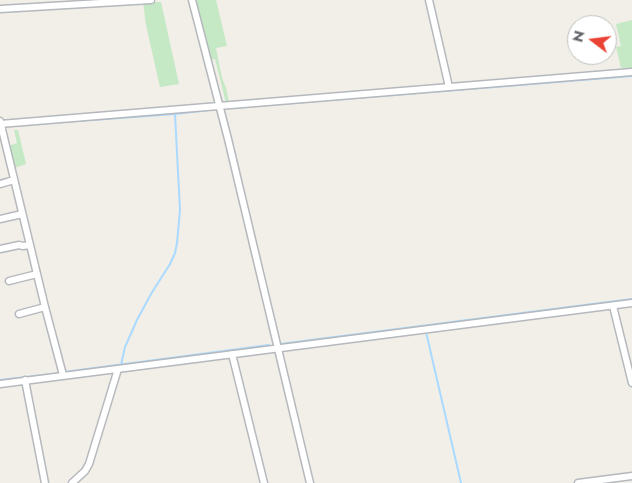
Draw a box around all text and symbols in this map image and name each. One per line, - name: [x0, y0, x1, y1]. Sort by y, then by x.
- north arrow: [567, 15, 617, 65]
- text: N: [567, 28, 590, 44]

